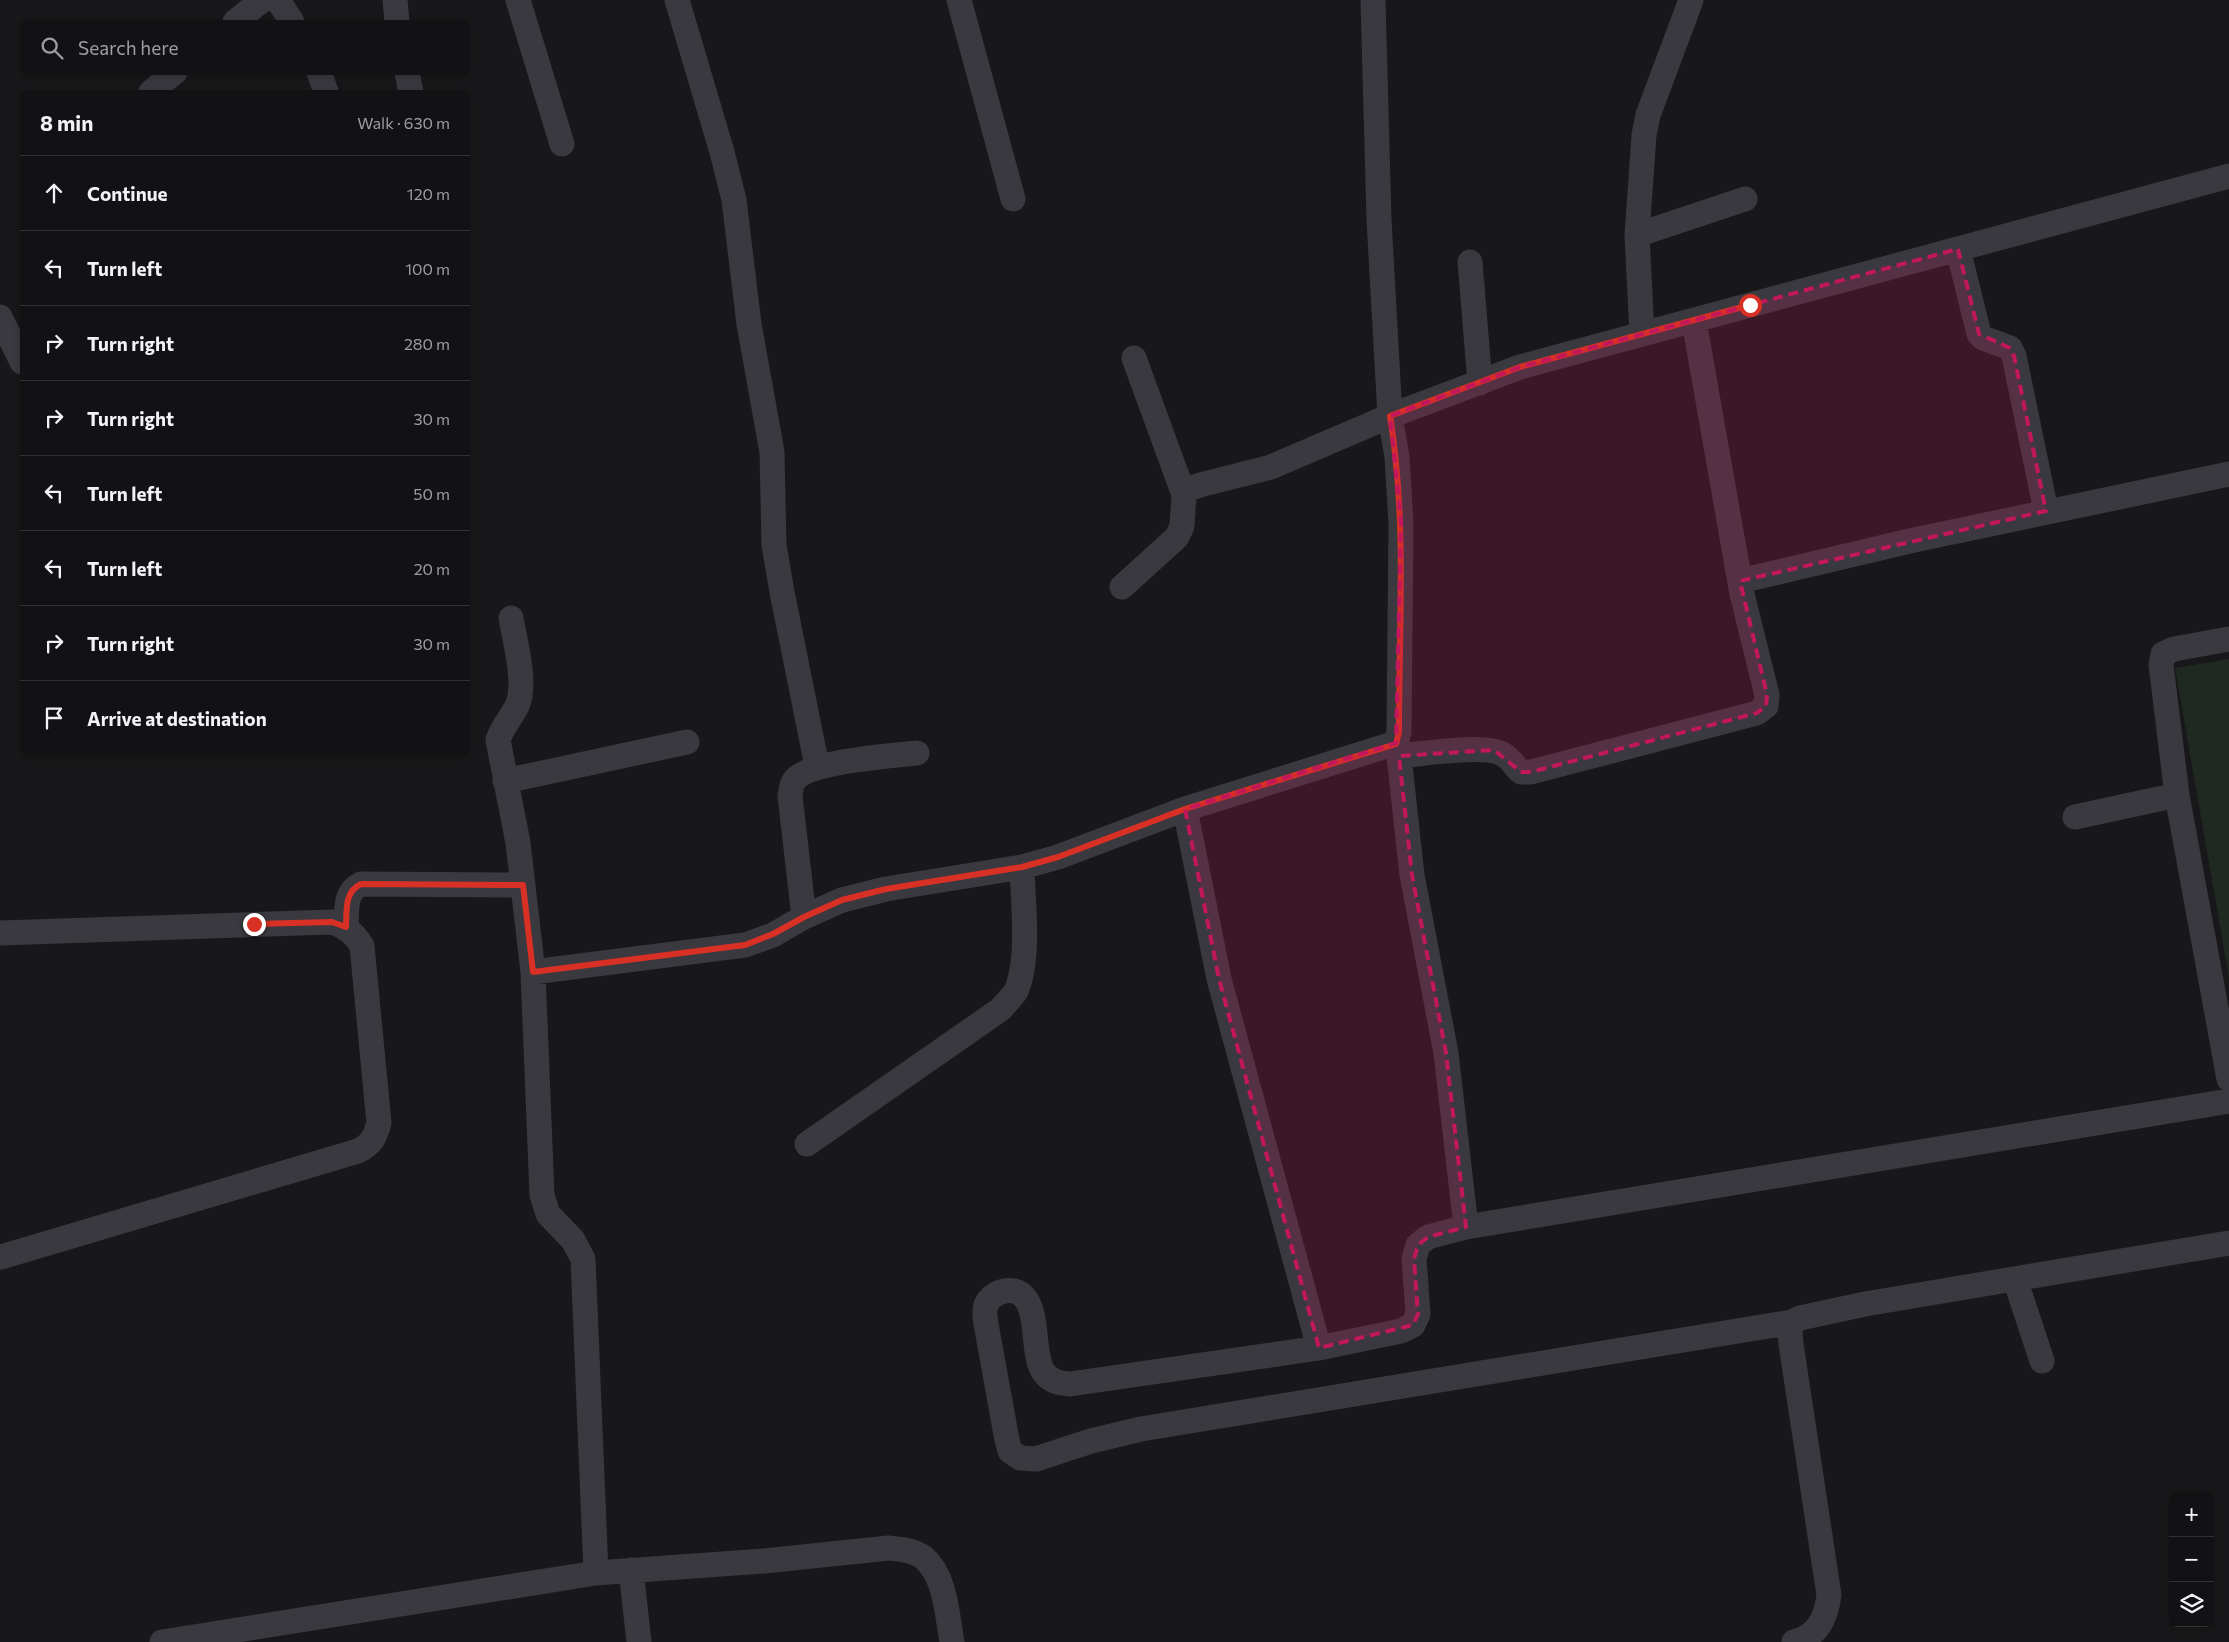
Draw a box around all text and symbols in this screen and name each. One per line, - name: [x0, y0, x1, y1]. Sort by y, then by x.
- search box: [20, 20, 470, 75]
- icon: search: [38, 34, 66, 62]
- text: Search here: [78, 36, 178, 59]
- text: 8 min: [40, 110, 93, 135]
- text: Walk · 630 m: [357, 113, 450, 132]
- icon: ahead: [40, 179, 68, 207]
- text: Continue: [87, 182, 167, 205]
- text: 120 m: [407, 184, 450, 203]
- icon: left: [40, 254, 68, 282]
- text: Turn left: [87, 257, 162, 280]
- text: 100 m: [405, 259, 450, 278]
- route start: [1739, 294, 1762, 317]
- icon: right: [40, 329, 68, 357]
- text: Turn right: [87, 332, 174, 355]
- text: 280 m: [404, 334, 450, 353]
- icon: right: [40, 404, 68, 432]
- text: Turn right: [87, 407, 174, 430]
- text: 30 m: [413, 409, 450, 428]
- icon: left: [40, 479, 68, 507]
- text: Turn left: [87, 482, 162, 505]
- text: 50 m: [413, 484, 450, 503]
- icon: left: [40, 554, 68, 582]
- text: Turn left: [87, 557, 162, 580]
- text: 20 m: [414, 559, 450, 578]
- icon: right: [40, 629, 68, 657]
- text: Turn right: [87, 632, 174, 655]
- text: 30 m: [413, 634, 450, 653]
- icon: arrive: [40, 704, 68, 732]
- text: Arrive at destination: [87, 707, 267, 730]
- route end: [243, 913, 266, 936]
- map controls: [2169, 1492, 2214, 1627]
- button: +: [2169, 1492, 2214, 1537]
- button: −: [2169, 1537, 2214, 1582]
- button: layers: [2169, 1582, 2214, 1627]

